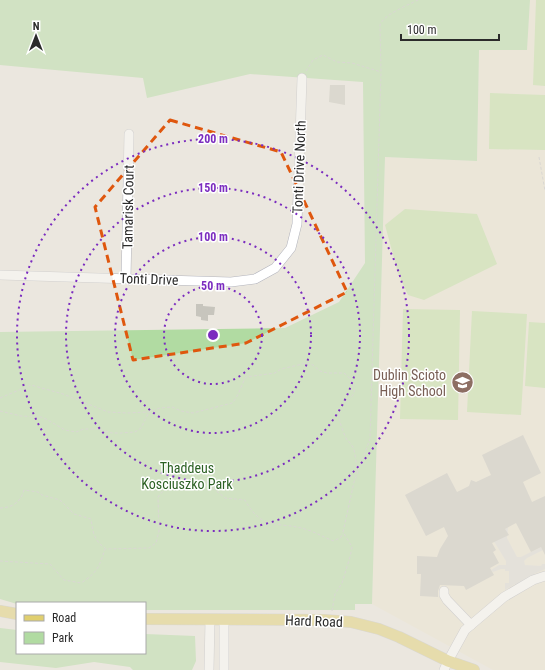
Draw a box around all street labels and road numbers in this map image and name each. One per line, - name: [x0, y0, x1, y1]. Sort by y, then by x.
- street label: Tonti Drive North: [289, 120, 309, 214]
- street label: Tamarisk Court: [119, 165, 137, 249]
- street label: Tonti Drive: [119, 270, 179, 288]
- street label: Hard Road: [285, 612, 343, 630]

